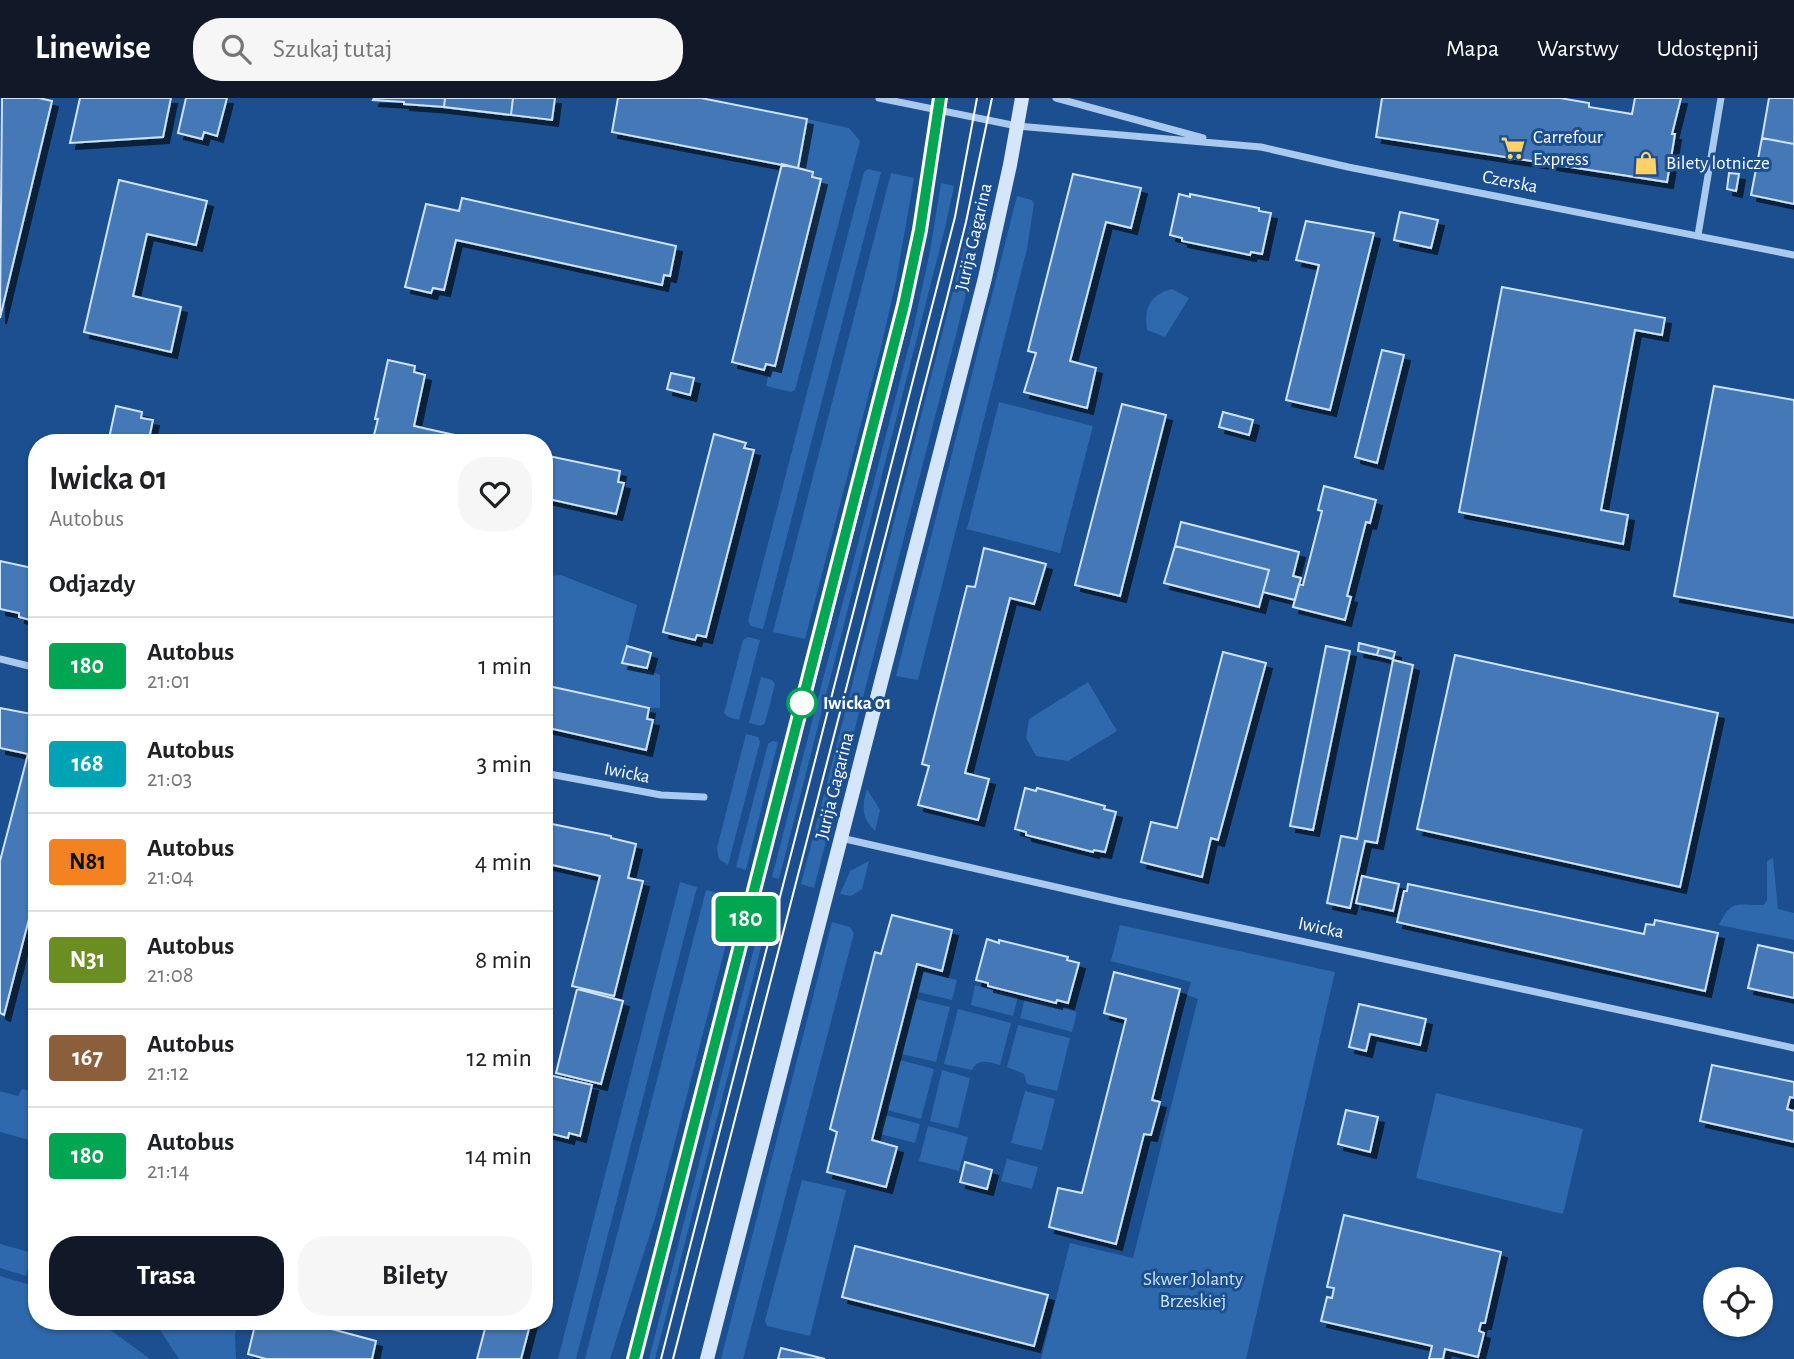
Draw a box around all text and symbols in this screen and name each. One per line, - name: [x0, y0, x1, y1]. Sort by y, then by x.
- search box: [193, 18, 683, 81]
- icon: search: [217, 30, 255, 68]
- text: Linewise: [35, 32, 151, 65]
- text: Szukaj tutaj: [273, 36, 392, 62]
- text: Mapa: [1446, 37, 1499, 61]
- text: Warstwy: [1537, 37, 1619, 61]
- text: Udostępnij: [1657, 37, 1759, 61]
- place label: Carrefour Express: [1533, 128, 1603, 169]
- supermarket icon: Carrefour Express: [1499, 134, 1527, 162]
- shop icon: Bilety lotnicze: [1632, 149, 1660, 177]
- place label: Bilety lotnicze: [1666, 154, 1770, 173]
- street label: Czerska: [1481, 167, 1540, 197]
- street label: Jurija Gagarina: [952, 181, 996, 293]
- button: heart: [458, 457, 532, 531]
- text: Iwicka 01: [49, 463, 168, 496]
- text: Autobus: [49, 508, 124, 531]
- text: Odjazdy: [49, 571, 135, 597]
- text: Autobus: [147, 639, 234, 665]
- text: 1 min: [478, 653, 532, 679]
- text: 180: [71, 654, 104, 678]
- text: 21:01: [147, 670, 191, 693]
- marker: Iwicka 01: [787, 688, 817, 718]
- place label: Iwicka 01: [823, 694, 891, 713]
- street label: Jurija Gagarina: [813, 730, 858, 842]
- text: Autobus: [147, 737, 234, 763]
- text: 3 min: [476, 751, 532, 777]
- text: 168: [71, 752, 104, 776]
- street label: Iwicka: [602, 759, 652, 787]
- text: 21:03: [147, 768, 192, 791]
- text: Autobus: [147, 835, 234, 861]
- text: 4 min: [475, 849, 532, 875]
- text: N81: [69, 850, 106, 874]
- text: 21:04: [147, 866, 194, 889]
- line badge: 180: [706, 896, 786, 942]
- text: 180: [730, 907, 762, 931]
- street label: Iwicka: [1296, 914, 1346, 942]
- text: Autobus: [147, 933, 234, 959]
- text: 8 min: [475, 947, 532, 973]
- text: N31: [70, 948, 105, 972]
- text: 21:08: [147, 964, 194, 987]
- text: Autobus: [147, 1031, 234, 1057]
- text: 12 min: [466, 1045, 532, 1071]
- text: 167: [72, 1046, 103, 1070]
- text: 21:12: [147, 1062, 189, 1085]
- text: Autobus: [147, 1129, 234, 1155]
- text: 14 min: [466, 1143, 532, 1169]
- text: 180: [71, 1144, 104, 1168]
- text: 21:14: [147, 1160, 190, 1183]
- button: Trasa: [49, 1236, 284, 1316]
- button: Bilety: [298, 1236, 532, 1316]
- map controls: [1703, 1267, 1773, 1337]
- button: locate: [1703, 1267, 1773, 1337]
- park label: Skwer Jolanty Brzeskiej: [1143, 1270, 1243, 1311]

